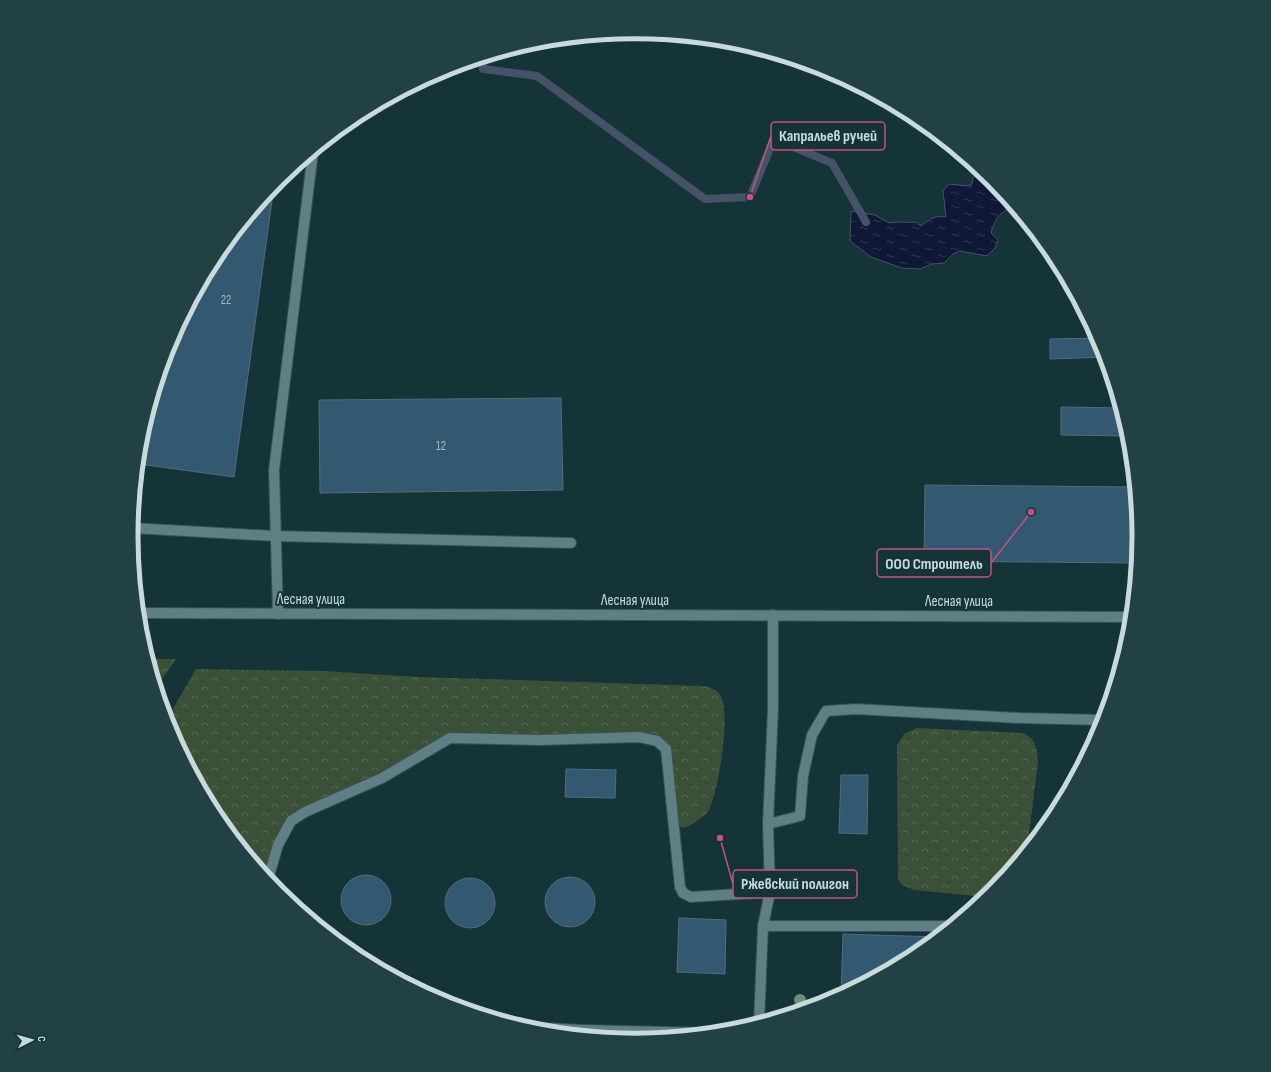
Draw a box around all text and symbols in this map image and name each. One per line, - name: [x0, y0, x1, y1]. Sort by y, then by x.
- callout: Капральев ручей: [771, 122, 885, 150]
- text: Капральев ручей: [779, 127, 877, 146]
- house number: 22: [221, 292, 231, 308]
- house number: 12: [436, 438, 446, 454]
- callout: ООО Строитель: [877, 549, 991, 577]
- text: ООО Строитель: [885, 555, 983, 574]
- street label: Лесная улица: [276, 590, 345, 609]
- street label: Лесная улица: [600, 591, 669, 610]
- street label: Лесная улица: [924, 592, 993, 611]
- callout: Ржевский полигон: [733, 870, 857, 898]
- text: Ржевский полигон: [741, 875, 849, 894]
- north arrow: [12, 1020, 52, 1060]
- text: С: [35, 1036, 48, 1043]

